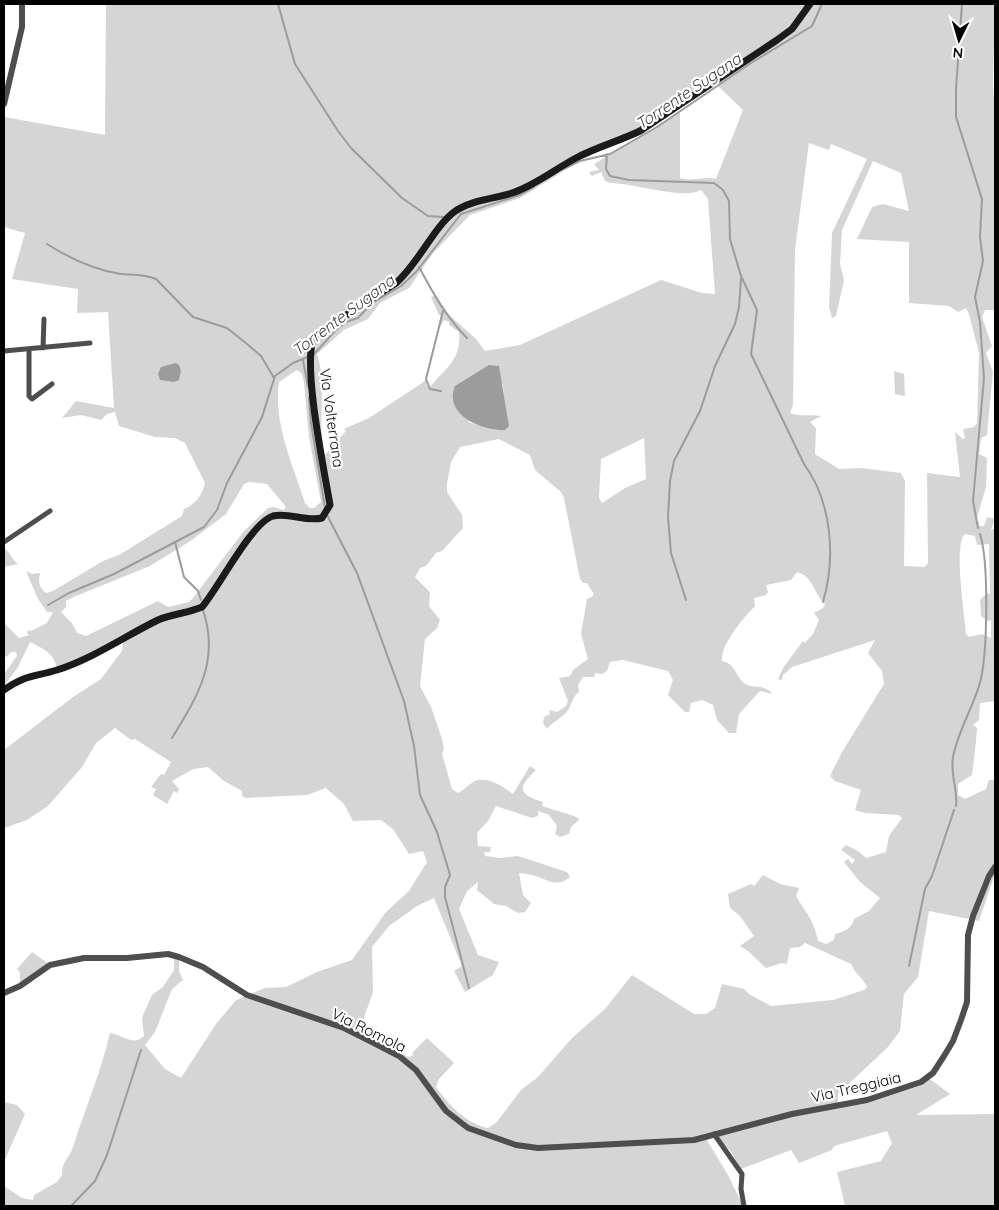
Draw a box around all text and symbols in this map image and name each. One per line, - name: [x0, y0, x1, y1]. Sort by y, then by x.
- north arrow: [934, 15, 984, 65]
- text: N: [952, 44, 964, 62]
- water label: Torrente Sugana: [631, 48, 746, 134]
- water label: Torrente Sugana: [288, 269, 399, 360]
- street label: Via Volterrana: [316, 367, 348, 469]
- street label: Via Romola: [329, 1004, 409, 1056]
- street label: Via Treggiaia: [809, 1067, 903, 1107]

